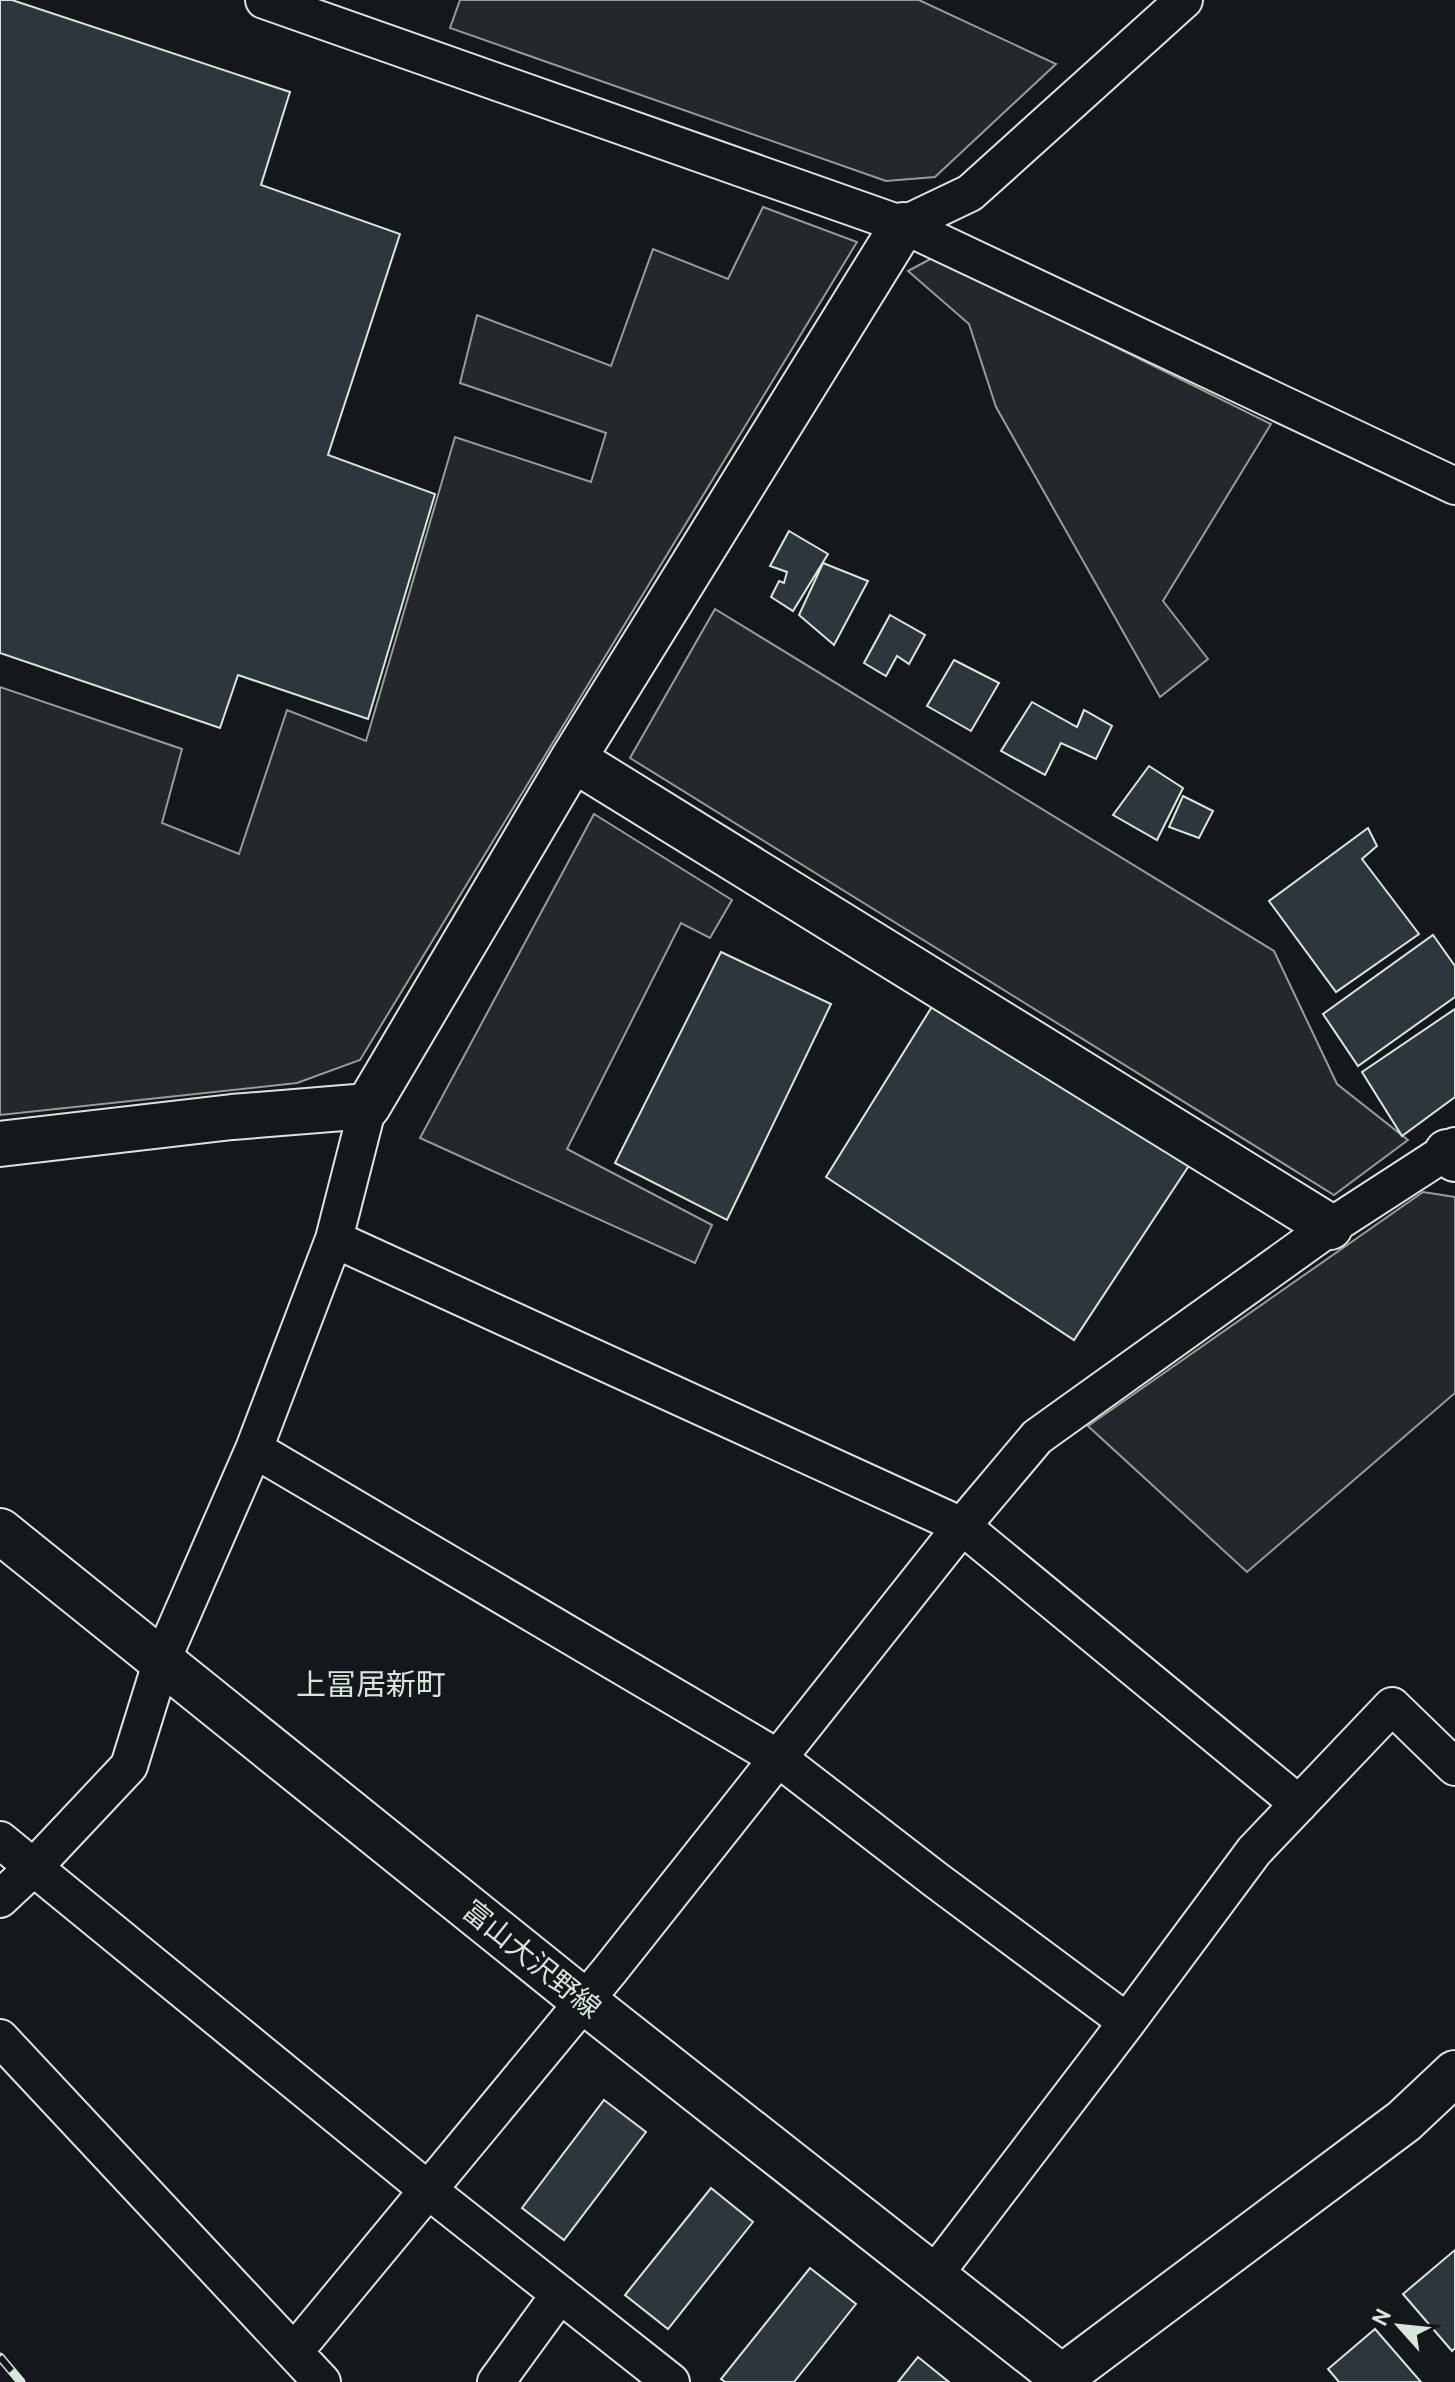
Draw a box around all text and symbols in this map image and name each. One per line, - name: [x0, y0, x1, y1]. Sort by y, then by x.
- district label: 上冨居新町: [296, 1666, 446, 1703]
- street label: 富山大沢野線: [456, 1893, 608, 2025]
- north arrow: [1359, 2286, 1439, 2366]
- text: N: [1366, 2304, 1397, 2330]

